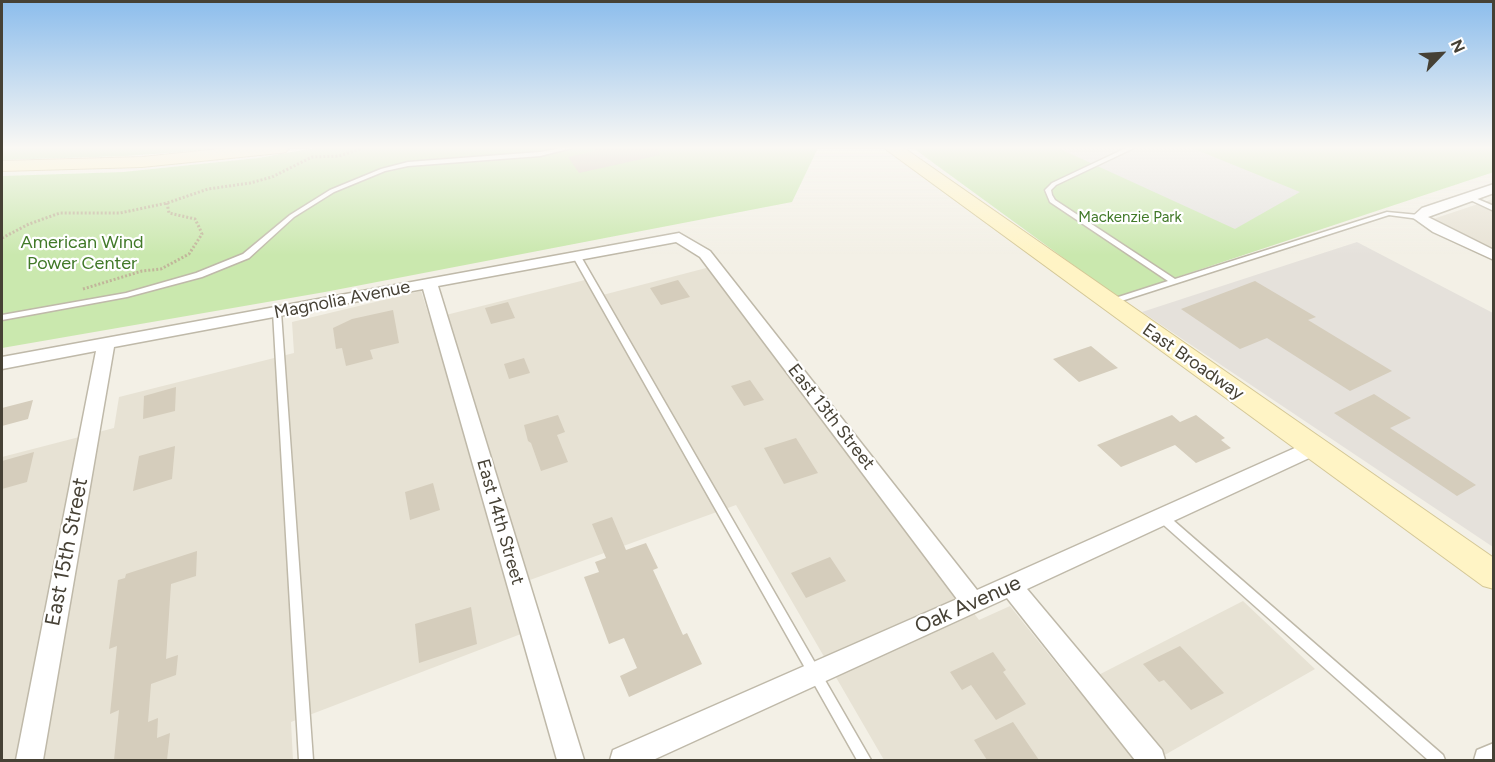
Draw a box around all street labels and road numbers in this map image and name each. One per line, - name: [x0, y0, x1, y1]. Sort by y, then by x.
- street label: Magnolia Avenue: [272, 276, 412, 324]
- street label: East Broadway: [1138, 319, 1248, 405]
- street label: East 13th Street: [783, 360, 879, 474]
- street label: East 14th Street: [472, 457, 528, 587]
- street label: East 15th Street: [40, 476, 94, 628]
- street label: Oak Avenue: [911, 570, 1025, 640]

